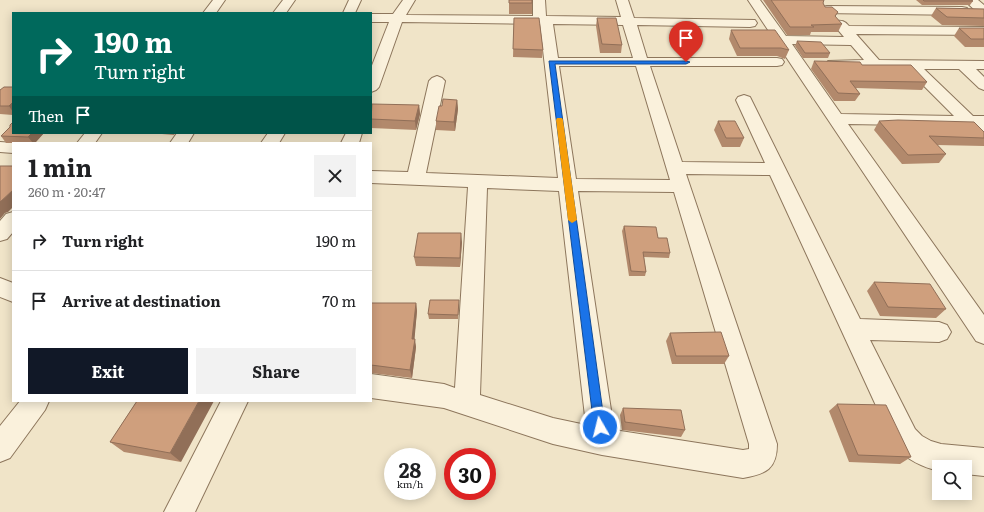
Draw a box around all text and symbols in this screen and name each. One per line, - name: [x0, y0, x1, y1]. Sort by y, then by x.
- text: 190 m: [94, 20, 172, 62]
- pin: [669, 21, 703, 62]
- icon: arrive: [675, 27, 697, 49]
- icon: right: [28, 28, 80, 80]
- text: Turn right: [94, 58, 185, 85]
- text: Then: [28, 104, 64, 127]
- icon: arrive: [72, 104, 94, 126]
- text: 1 min: [28, 149, 92, 184]
- button: close: [314, 155, 356, 197]
- text: 260 m · 20:47: [28, 182, 105, 201]
- text: Turn right: [62, 229, 144, 252]
- text: 190 m: [316, 229, 356, 252]
- icon: right: [28, 230, 50, 252]
- text: Arrive at destination: [62, 289, 221, 312]
- text: 70 m: [322, 289, 356, 312]
- icon: arrive: [28, 290, 50, 312]
- button: Exit: [28, 348, 188, 394]
- button: Share: [196, 348, 356, 394]
- position arrow: [579, 406, 621, 448]
- speed limit sign: 30: [444, 448, 496, 500]
- text: 28: [399, 454, 421, 484]
- map controls: [932, 460, 972, 500]
- button: search: [932, 460, 972, 500]
- text: km/h: [397, 476, 423, 491]

